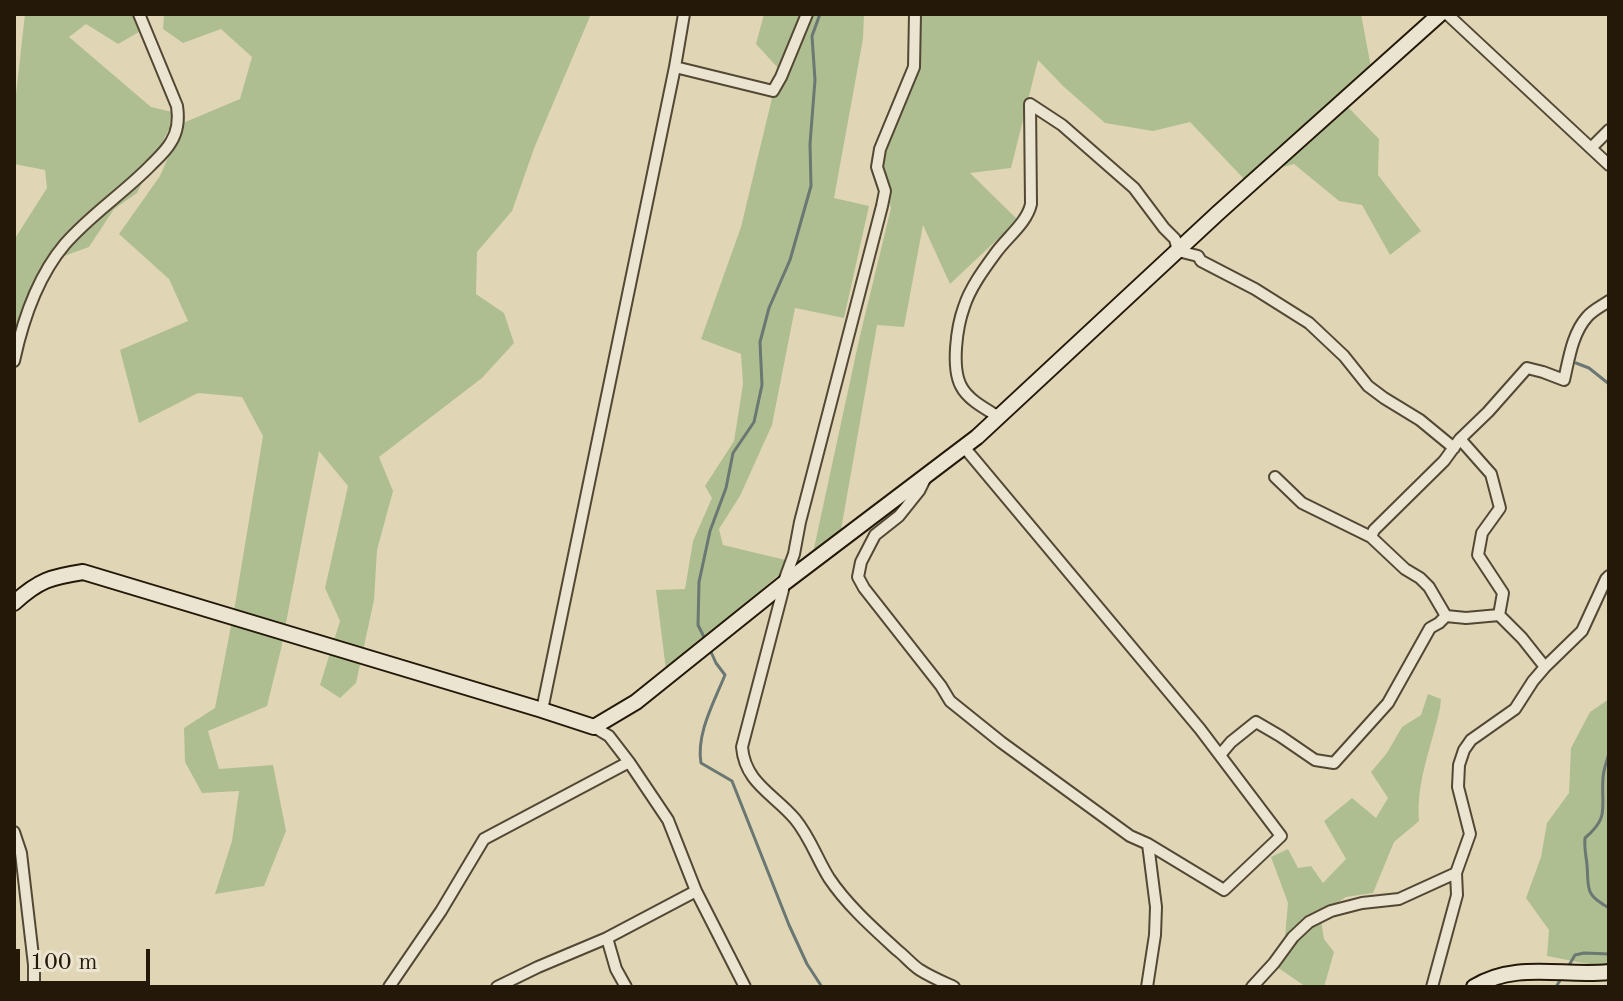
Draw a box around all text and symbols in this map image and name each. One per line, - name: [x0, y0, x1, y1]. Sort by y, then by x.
- scale bar: [20, 933, 154, 983]
- text: 100 m: [30, 951, 98, 975]

